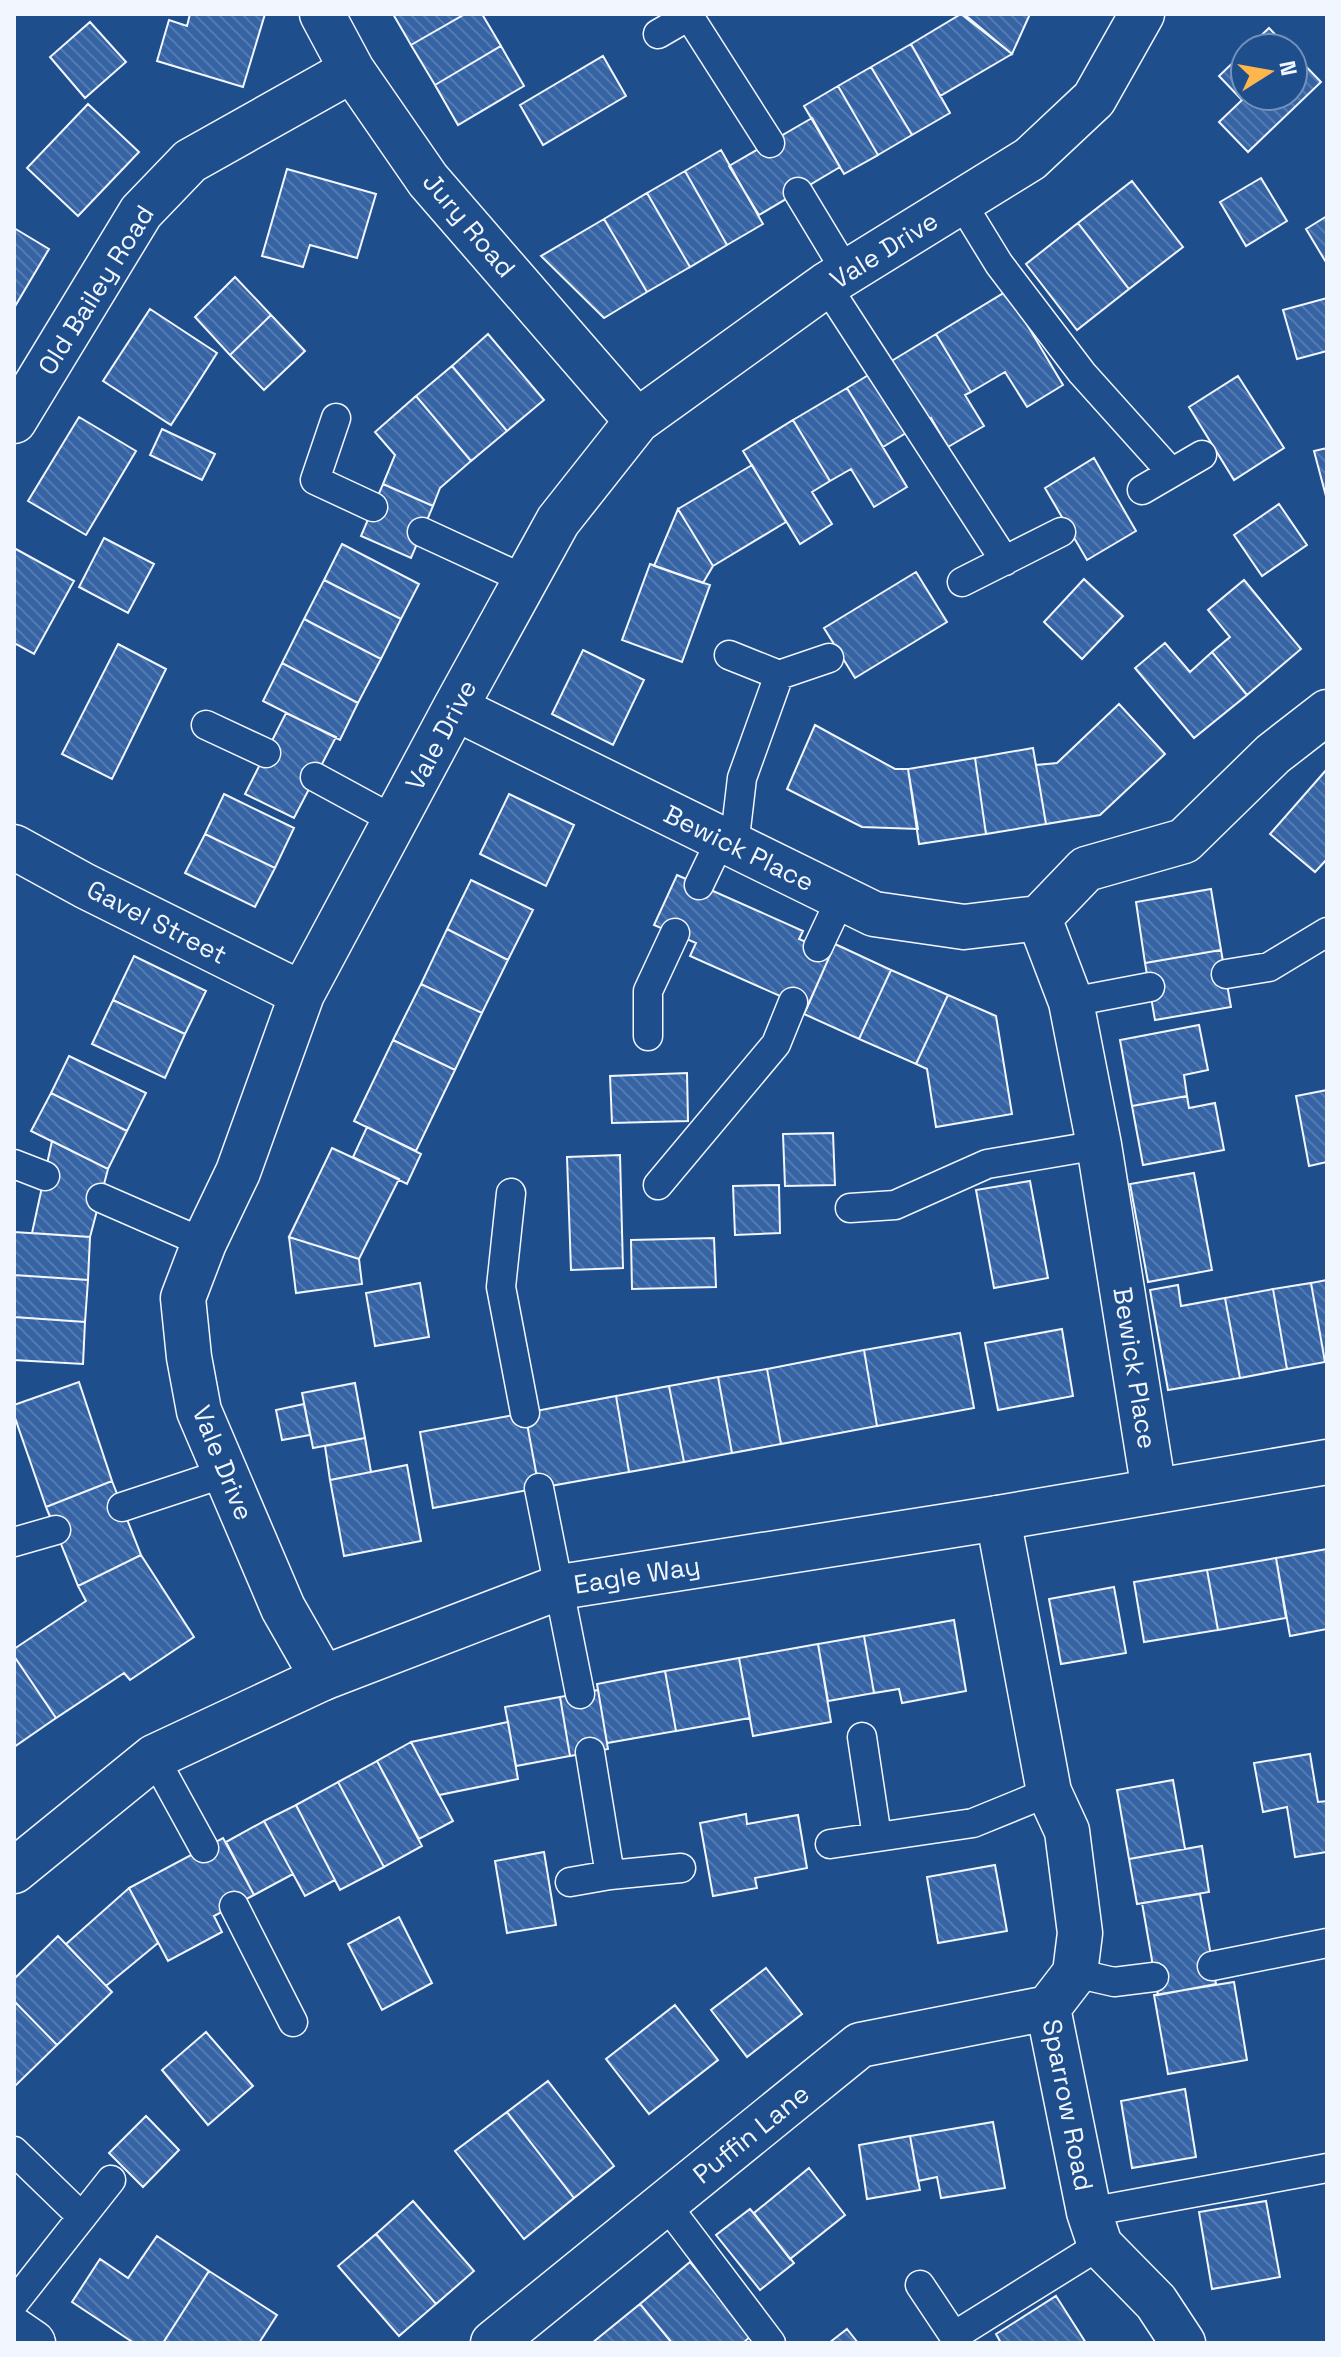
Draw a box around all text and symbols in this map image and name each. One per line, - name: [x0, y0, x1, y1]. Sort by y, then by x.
- north arrow: [1229, 32, 1309, 112]
- text: N: [1273, 58, 1304, 78]
- street label: Jury Road: [415, 165, 523, 285]
- street label: Old Bailey Road: [30, 199, 162, 381]
- street label: Vale Drive: [824, 204, 944, 296]
- street label: Vale Drive: [398, 674, 484, 796]
- street label: Bewick Place: [658, 797, 820, 899]
- street label: Gavel Street: [81, 872, 233, 972]
- street label: Bewick Place: [1105, 1285, 1165, 1451]
- street label: Vale Drive: [185, 1401, 261, 1525]
- street label: Eagle Way: [572, 1548, 702, 1602]
- street label: Sparrow Road: [1035, 2016, 1101, 2194]
- street label: Puffin Lane: [686, 2077, 816, 2191]

